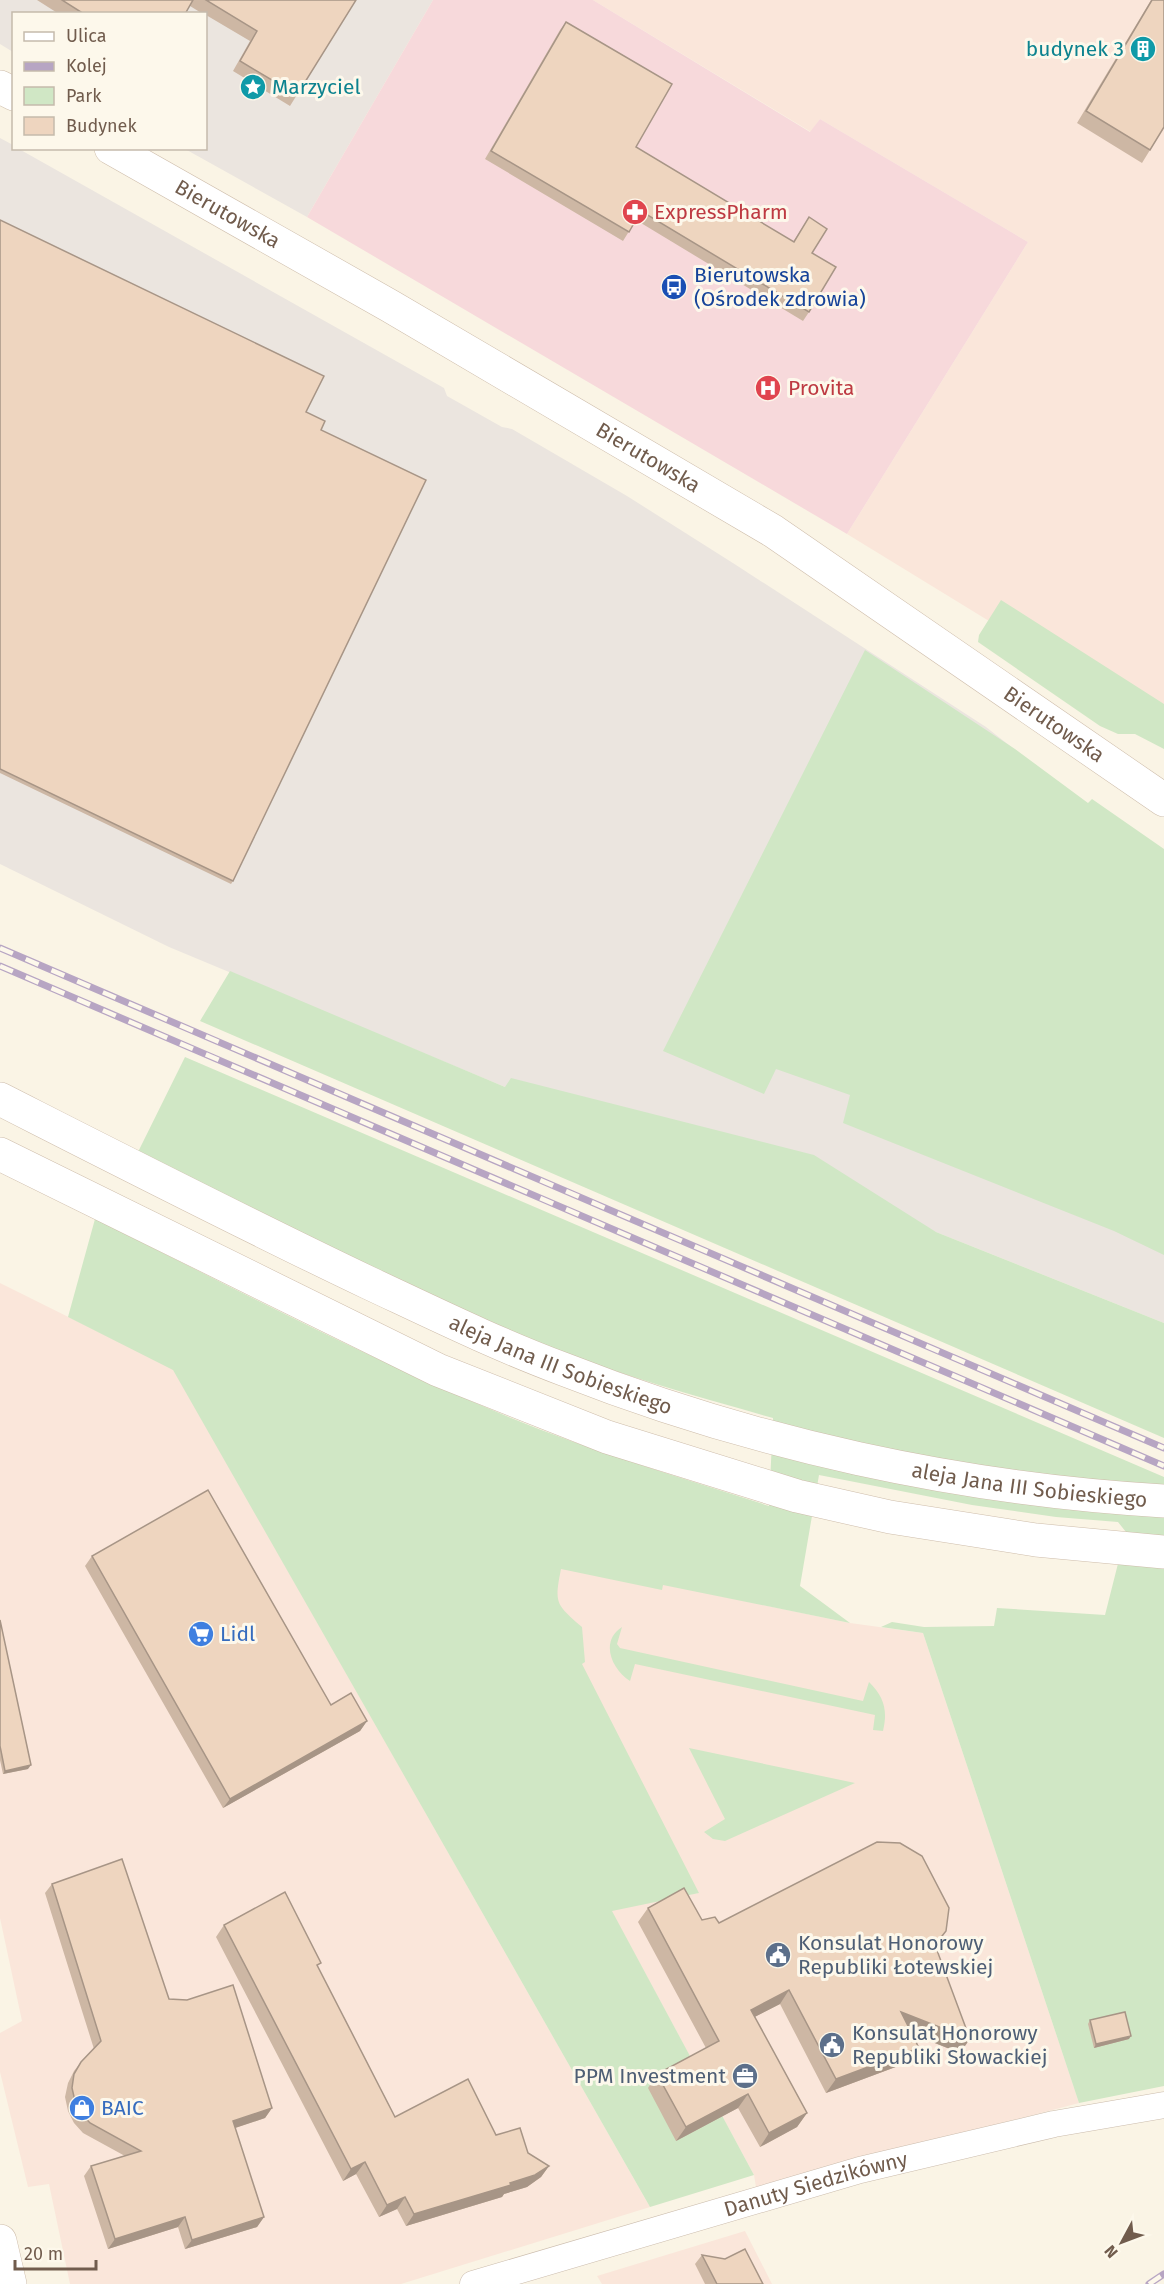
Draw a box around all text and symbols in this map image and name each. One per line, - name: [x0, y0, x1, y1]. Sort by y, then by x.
- legend: [12, 12, 207, 150]
- text: Ulica: [66, 25, 106, 47]
- building icon: budynek 3: [1128, 34, 1158, 64]
- place label: budynek 3: [1026, 36, 1124, 62]
- text: Kolej: [66, 55, 107, 77]
- place icon: Marzyciel: [238, 72, 268, 102]
- place label: Marzyciel: [272, 74, 361, 100]
- text: Park: [66, 85, 102, 107]
- text: Budynek: [66, 115, 137, 137]
- street label: Bierutowska: [170, 174, 285, 254]
- pharmacy icon: ExpressPharm: [620, 197, 650, 227]
- place label: ExpressPharm: [654, 199, 788, 225]
- place label: Bierutowska (Ośrodek zdrowia): [694, 262, 866, 312]
- bus stop icon: Bierutowska (Ośrodek zdrowia): [659, 272, 689, 302]
- hospital icon: Provita: [753, 373, 783, 403]
- place label: Provita: [788, 375, 855, 401]
- street label: Bierutowska: [591, 417, 705, 498]
- street label: Bierutowska: [999, 681, 1110, 768]
- street label: aleja Jana III Sobieskiego: [445, 1309, 675, 1420]
- street label: aleja Jana III Sobieskiego: [910, 1457, 1148, 1513]
- supermarket icon: Lidl: [186, 1619, 216, 1649]
- place label: Lidl: [220, 1621, 255, 1647]
- place label: Konsulat Honorowy Republiki Łotewskiej: [798, 1930, 993, 1980]
- public building icon: Konsulat Honorowy Republiki Łotewskiej: [763, 1940, 793, 1970]
- place label: Konsulat Honorowy Republiki Słowackiej: [852, 2020, 1048, 2070]
- public building icon: Konsulat Honorowy Republiki Słowackiej: [817, 2030, 847, 2060]
- office icon: PPM Investment: [730, 2061, 760, 2091]
- place label: PPM Investment: [574, 2063, 726, 2089]
- shop icon: BAIC: [67, 2093, 97, 2123]
- place label: BAIC: [101, 2095, 144, 2121]
- street label: Danuty Siedzikówny: [721, 2146, 911, 2222]
- north arrow: [1092, 2212, 1152, 2272]
- scale bar: [15, 2233, 96, 2271]
- text: N: [1100, 2241, 1122, 2262]
- text: 20 m: [24, 2243, 63, 2265]

